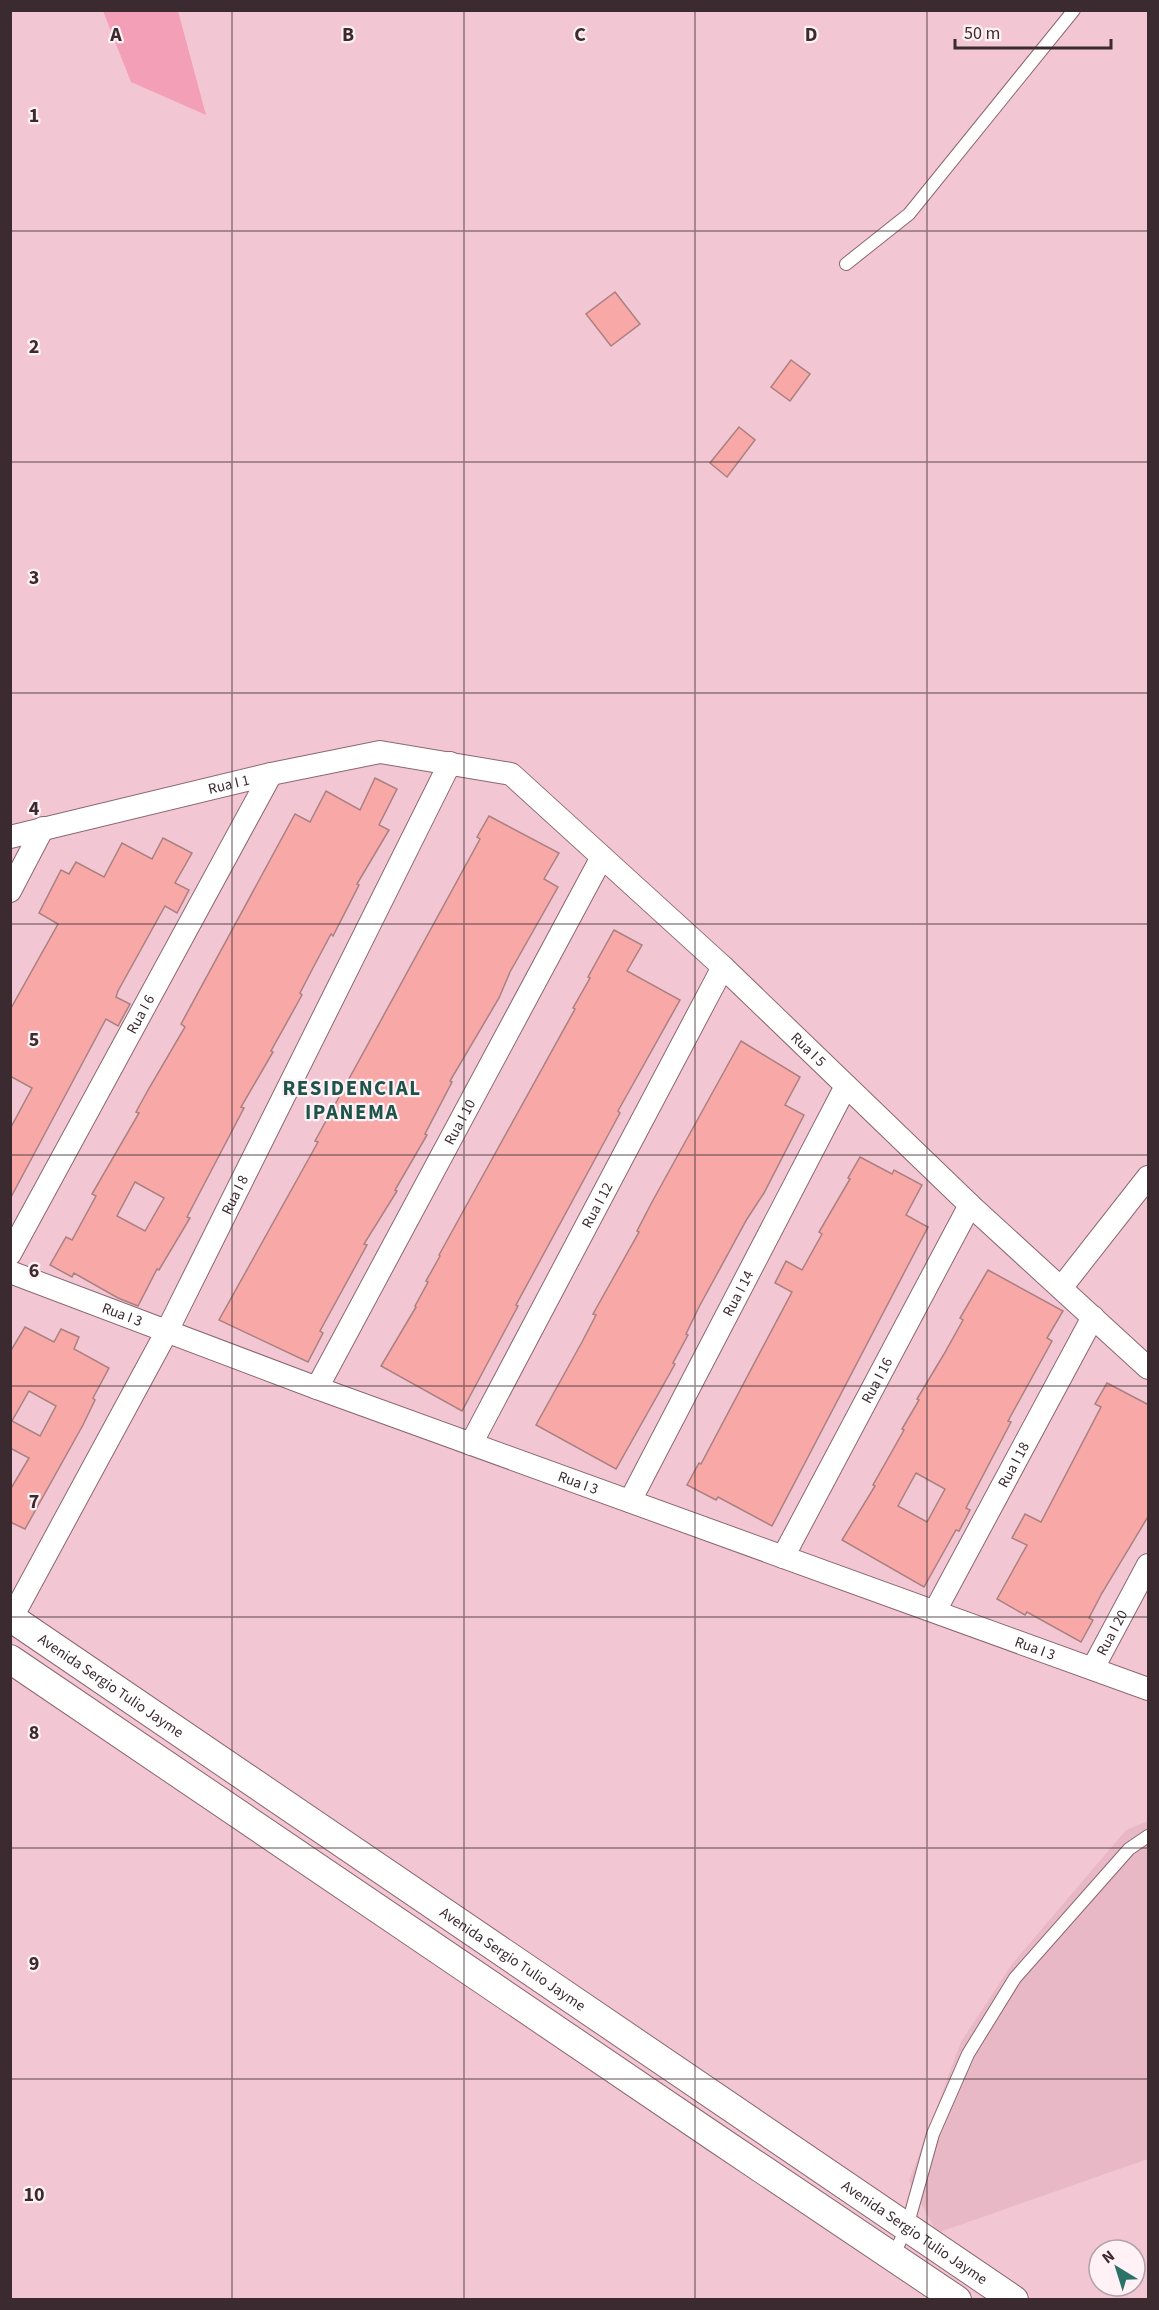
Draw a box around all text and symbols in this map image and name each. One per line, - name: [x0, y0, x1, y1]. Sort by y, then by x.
- scale bar: [955, 12, 1111, 50]
- text: A: [109, 21, 122, 49]
- text: B: [342, 21, 354, 49]
- text: C: [574, 21, 586, 49]
- text: D: [805, 21, 817, 49]
- text: 50 m: [964, 21, 1000, 46]
- text: 1: [29, 102, 39, 130]
- text: 2: [29, 333, 39, 361]
- text: 3: [29, 564, 39, 592]
- street label: Rua I 1: [206, 770, 252, 800]
- text: 4: [29, 795, 40, 823]
- street label: Rua I 6: [122, 991, 160, 1038]
- text: 5: [29, 1026, 39, 1054]
- street label: Rua I 5: [786, 1028, 830, 1072]
- district label: RESIDENCIAL IPANEMA: [282, 1073, 422, 1127]
- street label: Rua I 10: [439, 1095, 481, 1149]
- street label: Rua I 8: [217, 1172, 254, 1218]
- street label: Rua I 12: [577, 1179, 618, 1232]
- text: 6: [29, 1257, 39, 1285]
- street label: Rua I 14: [718, 1267, 759, 1320]
- street label: Rua I 3: [99, 1298, 145, 1332]
- street label: Rua I 16: [856, 1354, 898, 1407]
- street label: Rua I 18: [993, 1438, 1035, 1492]
- street label: Rua I 3: [555, 1466, 601, 1500]
- text: 7: [29, 1488, 39, 1516]
- street label: Rua I 20: [1091, 1606, 1133, 1660]
- street label: Avenida Sergio Tulio Jayme: [34, 1629, 188, 1743]
- street label: Rua I 3: [1012, 1632, 1058, 1666]
- text: 8: [29, 1719, 39, 1747]
- street label: Avenida Sergio Tulio Jayme: [435, 1902, 589, 2016]
- text: 9: [29, 1950, 39, 1978]
- street label: Avenida Sergio Tulio Jayme: [837, 2176, 991, 2290]
- text: 10: [23, 2181, 45, 2209]
- north arrow: [1087, 2238, 1147, 2298]
- text: N: [1097, 2245, 1119, 2269]

